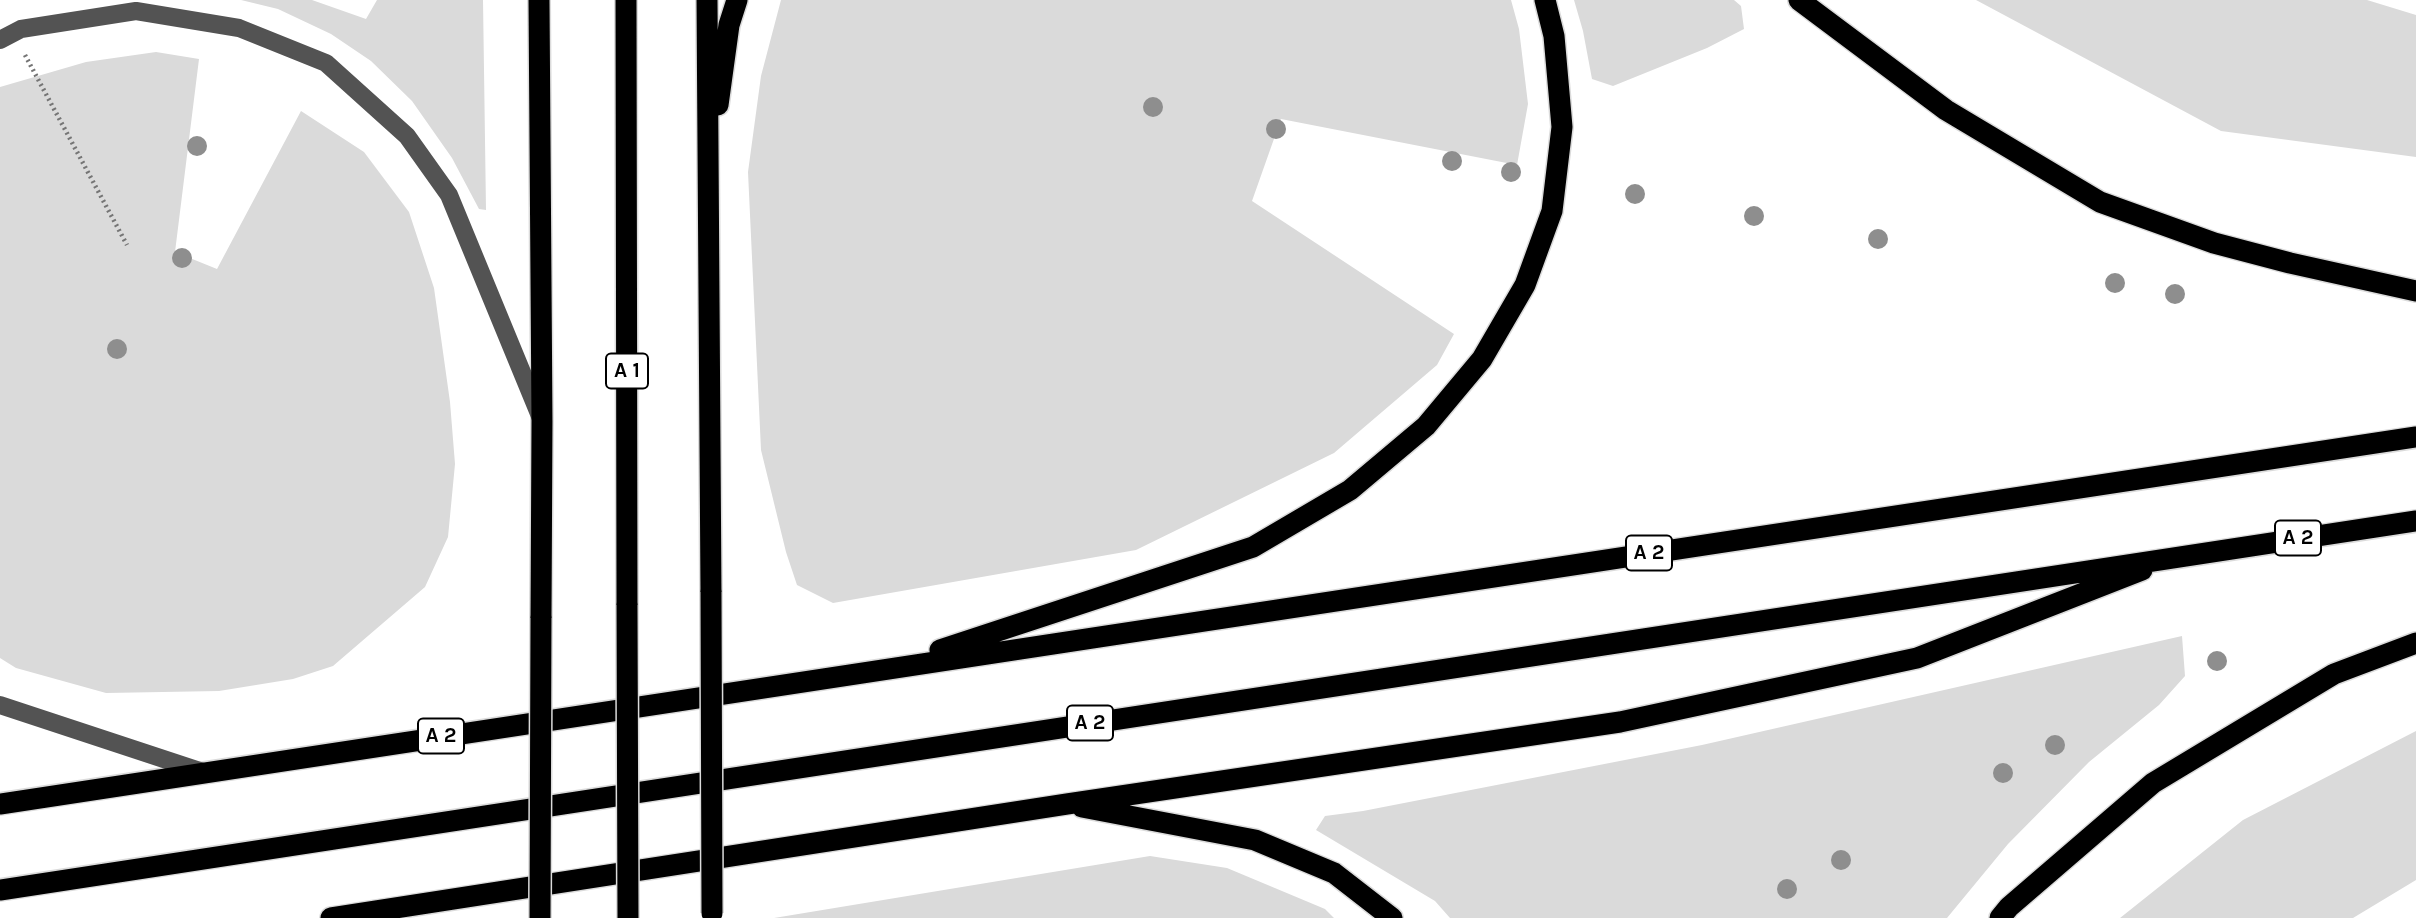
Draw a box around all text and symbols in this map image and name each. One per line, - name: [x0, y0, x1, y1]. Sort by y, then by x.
- road number: A 1: [606, 354, 648, 388]
- road number: A 2: [2275, 520, 2321, 556]
- road number: A 2: [1626, 536, 1672, 570]
- road number: A 2: [1067, 706, 1113, 740]
- road number: A 2: [418, 718, 464, 754]

